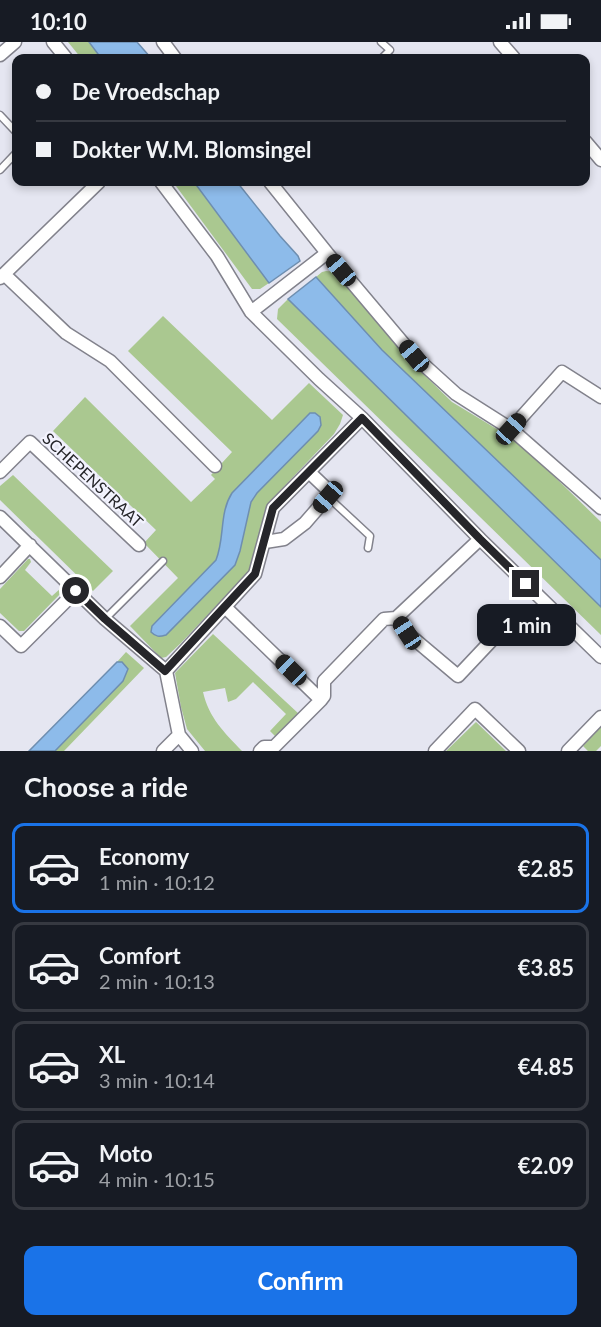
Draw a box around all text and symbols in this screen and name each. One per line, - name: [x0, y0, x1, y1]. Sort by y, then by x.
- text: 10:10: [30, 8, 87, 35]
- text: De Vroedschap: [72, 78, 220, 105]
- text: Dokter W.M. Blomsingel: [72, 136, 312, 163]
- car: [323, 250, 359, 290]
- car: [396, 336, 432, 376]
- car: [492, 410, 530, 448]
- street label: SCHEPENSTRAAT: [39, 428, 148, 531]
- car: [309, 478, 347, 516]
- route end: [512, 570, 539, 597]
- route start: [62, 577, 89, 604]
- callout: 1 min: [476, 605, 576, 647]
- car: [390, 613, 424, 653]
- text: 1 min: [502, 613, 551, 637]
- car: [272, 651, 310, 689]
- text: Choose a ride: [24, 770, 188, 803]
- icon: car: [27, 841, 81, 895]
- text: Economy: [99, 843, 189, 870]
- text: €2.85: [518, 855, 574, 882]
- text: 1 min · 10:12: [99, 870, 215, 894]
- icon: car: [27, 940, 81, 994]
- text: Comfort: [99, 942, 181, 969]
- text: €3.85: [518, 954, 574, 981]
- text: 2 min · 10:13: [99, 969, 215, 993]
- icon: car: [27, 1039, 81, 1093]
- text: XL: [99, 1041, 125, 1068]
- text: €4.85: [518, 1053, 574, 1080]
- text: 3 min · 10:14: [99, 1068, 215, 1092]
- icon: car: [27, 1138, 81, 1192]
- text: Moto: [99, 1140, 153, 1167]
- text: €2.09: [518, 1152, 574, 1179]
- text: 4 min · 10:15: [99, 1167, 215, 1191]
- button: Confirm: [24, 1246, 577, 1315]

